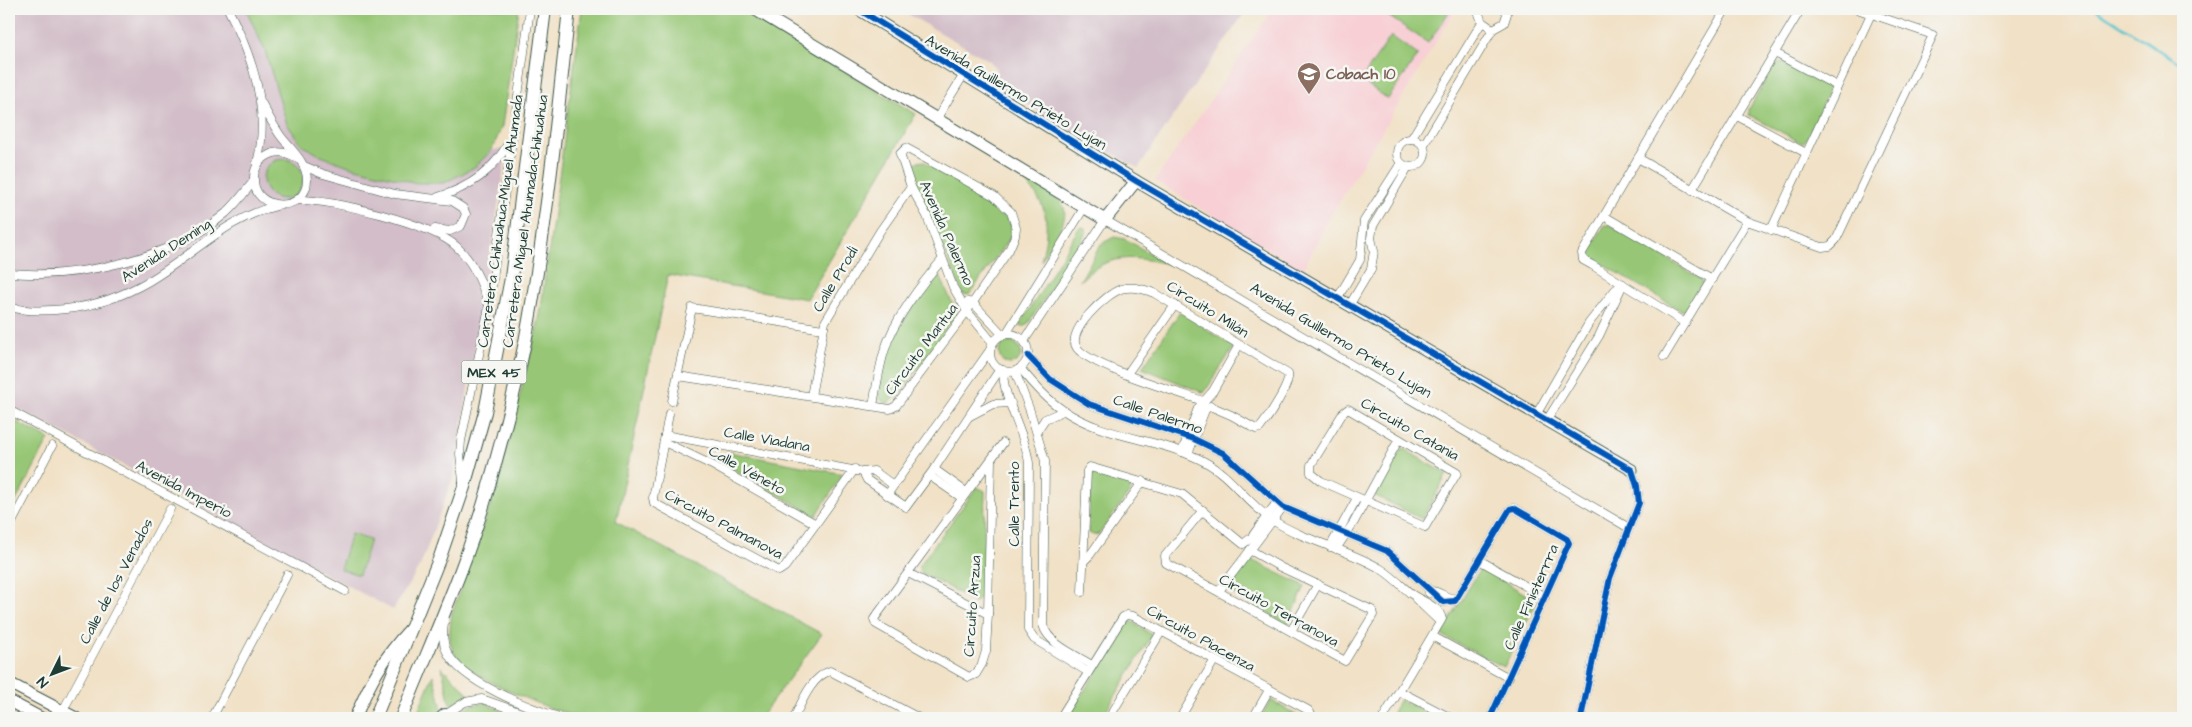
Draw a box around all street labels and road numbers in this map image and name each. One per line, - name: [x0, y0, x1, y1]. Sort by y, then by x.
- street label: Avenida Guillermo Prieto Lujan: [921, 30, 1111, 155]
- street label: Carretera Chihuahua-Miguel Ahumada: [472, 93, 530, 349]
- street label: Carretera Miguel Ahumada-Chihuahua: [497, 93, 555, 349]
- street label: Avenida Palermo: [914, 177, 979, 289]
- street label: Avenida Deming: [117, 213, 216, 288]
- street label: Calle Prodi: [808, 242, 864, 316]
- street label: Circuito Milán: [1163, 276, 1253, 343]
- street label: Avenida Guillermo Prieto Lujan: [1246, 278, 1436, 403]
- street label: Circuito Mantua: [880, 299, 963, 400]
- road number: MEX 45: [462, 361, 526, 384]
- street label: Calle Palermo: [1110, 389, 1206, 440]
- street label: Circuito Catania: [1357, 393, 1463, 466]
- street label: Calle Viadana: [722, 422, 812, 457]
- street label: Calle Véneto: [705, 441, 789, 500]
- street label: Avenida Imperio: [132, 455, 236, 524]
- street label: Calle Trento: [1004, 461, 1025, 546]
- street label: Circuito Palmanova: [661, 484, 787, 565]
- street label: Calle de los Venados: [74, 514, 159, 648]
- street label: Calle Finisterrra: [1499, 541, 1564, 653]
- street label: Circuito Arzua: [958, 554, 987, 657]
- street label: Circuito Terranova: [1215, 569, 1343, 652]
- street label: Circuito Piacenza: [1143, 600, 1259, 677]

